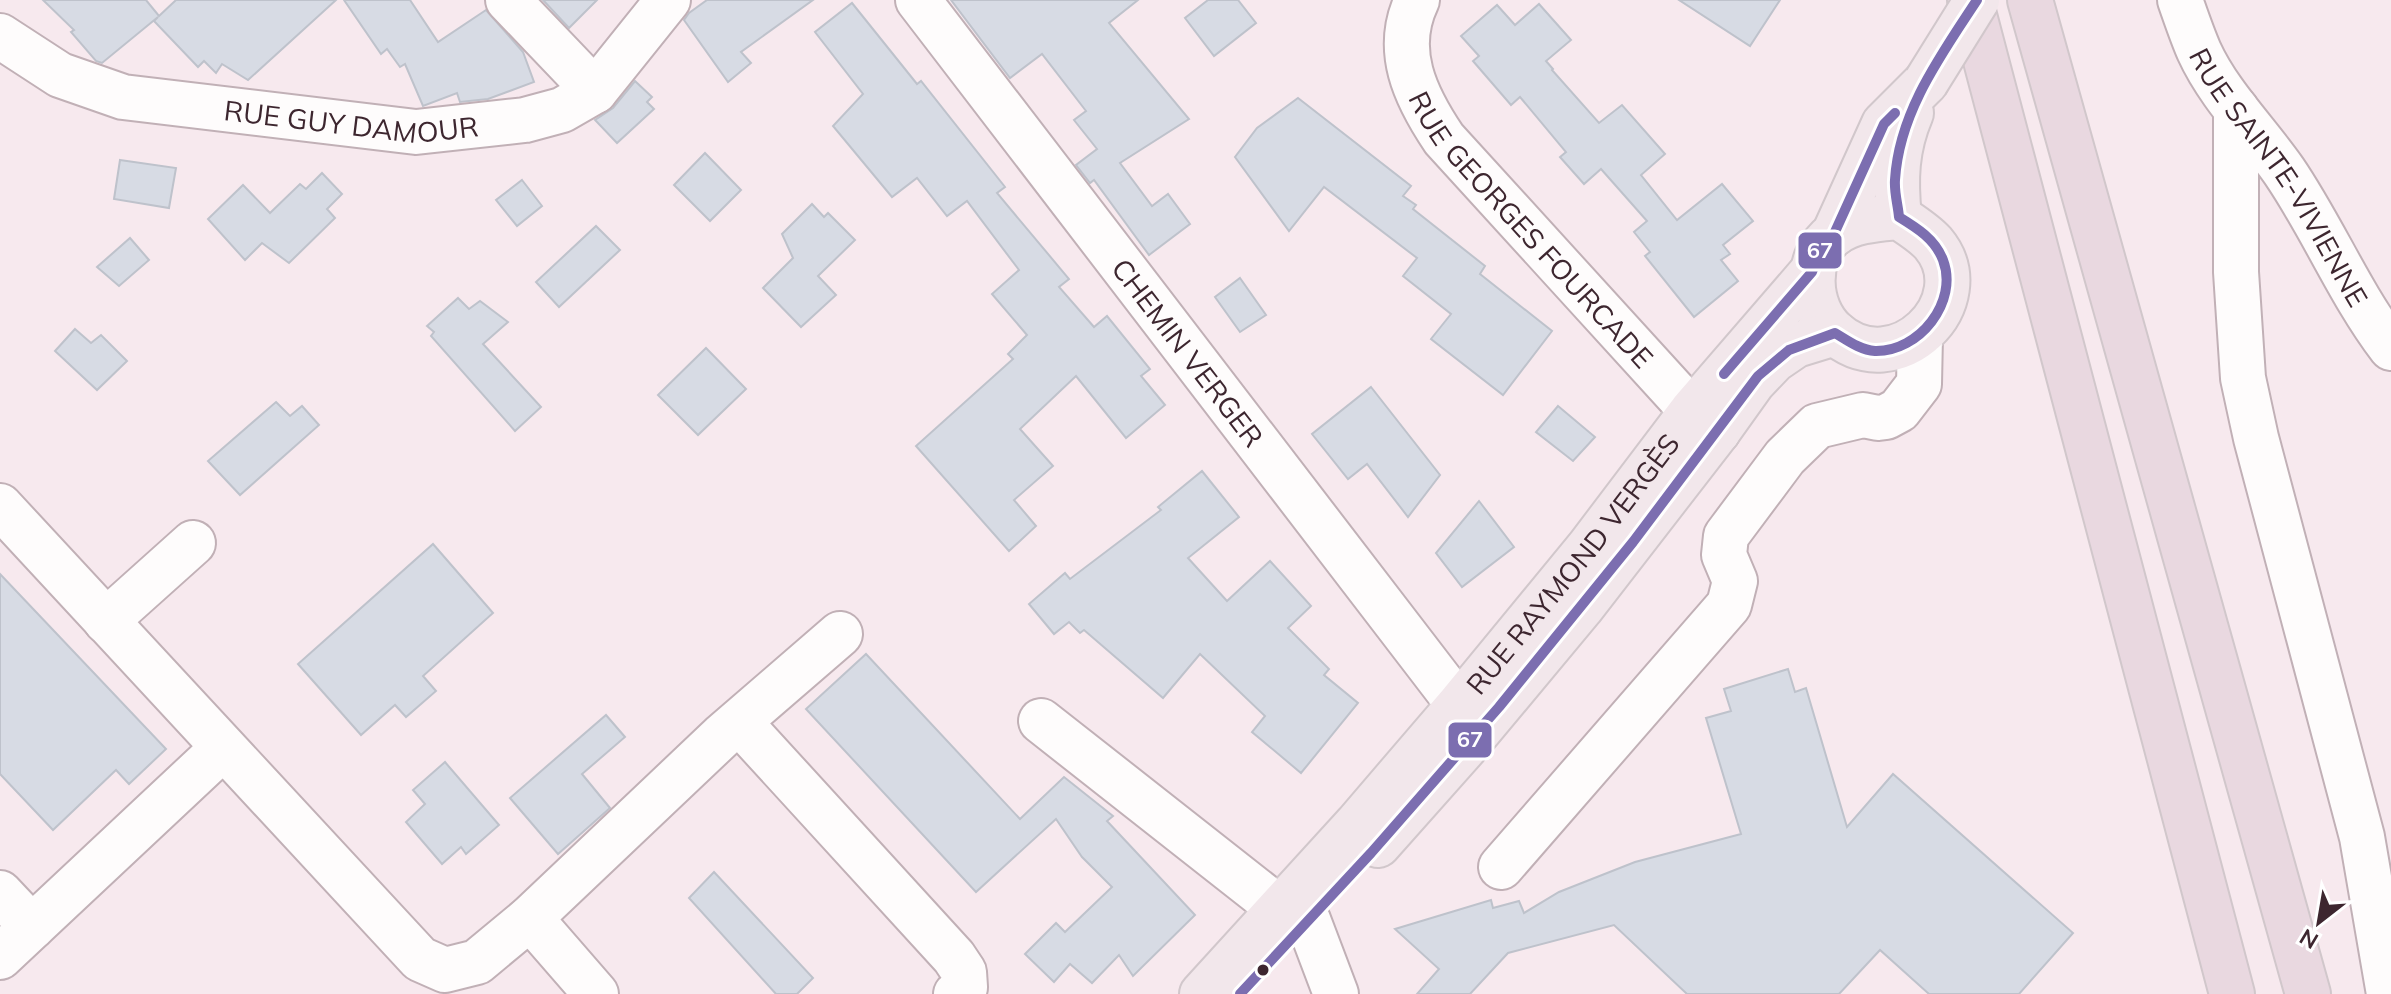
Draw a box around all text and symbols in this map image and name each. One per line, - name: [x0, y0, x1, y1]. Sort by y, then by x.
- street label: RUE SAINTE-VIVIENNE: [2183, 42, 2376, 312]
- street label: RUE GEORGES FOURCADE: [1402, 85, 1661, 375]
- street label: RUE GUY DAMOUR: [222, 92, 480, 149]
- line badge: 67: [1797, 231, 1843, 270]
- text: 67: [1807, 236, 1833, 264]
- street label: CHEMIN VERGER: [1105, 251, 1272, 453]
- street label: RUE RAYMOND VERGÈS: [1458, 426, 1686, 701]
- line badge: 67: [1447, 721, 1493, 759]
- text: 67: [1457, 725, 1483, 753]
- north arrow: [2279, 882, 2359, 962]
- text: N: [2294, 923, 2323, 955]
- unlabelled marker: [1255, 962, 1271, 978]

